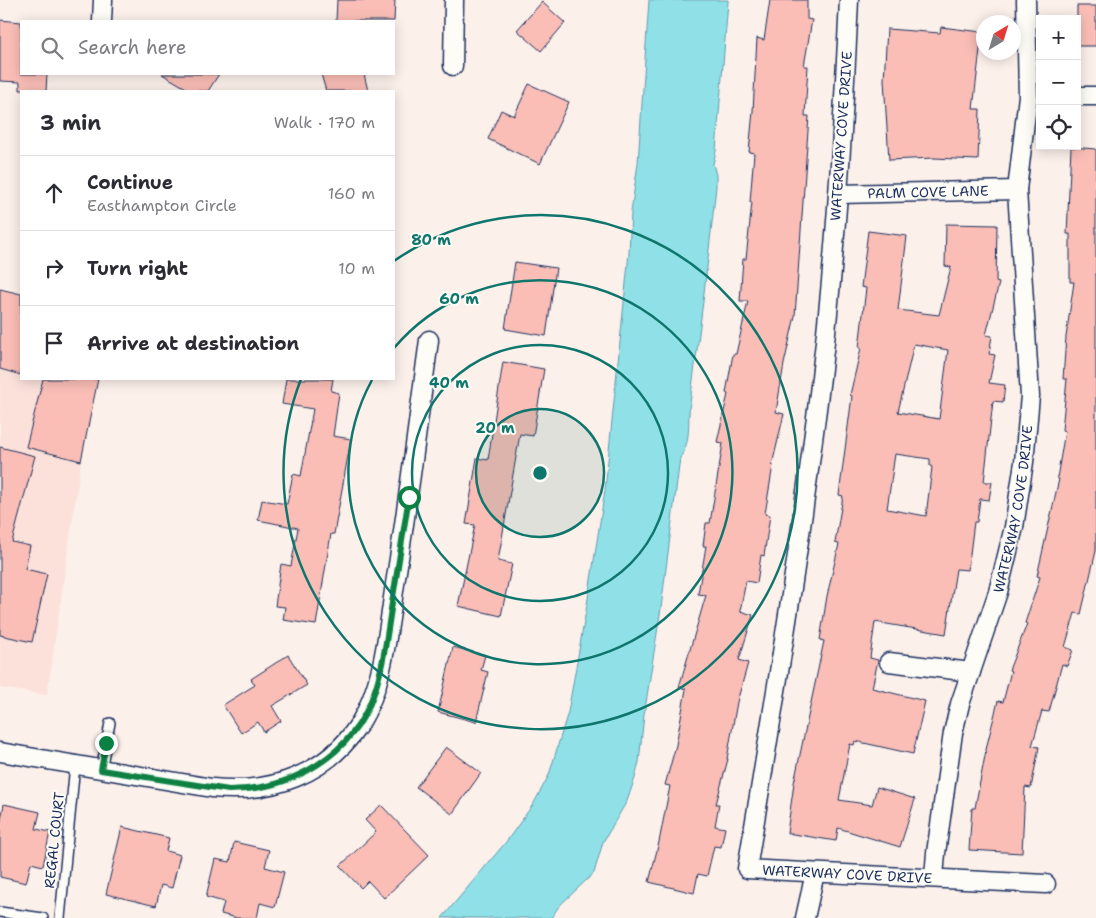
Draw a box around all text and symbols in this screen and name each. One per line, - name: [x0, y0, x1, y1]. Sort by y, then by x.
- north arrow: [976, 15, 1021, 60]
- map controls: [1036, 15, 1081, 150]
- button: +: [1036, 15, 1081, 60]
- search box: [20, 20, 395, 75]
- icon: search: [38, 34, 66, 62]
- text: Search here: [78, 35, 187, 60]
- street label: WATERWAY COVE DRIVE: [826, 50, 856, 221]
- button: −: [1036, 60, 1081, 105]
- button: locate: [1036, 105, 1081, 150]
- text: 3 min: [40, 109, 101, 137]
- text: Walk · 170 m: [274, 112, 375, 133]
- text: Continue: [87, 170, 173, 195]
- icon: ahead: [40, 179, 68, 207]
- street label: PALM COVE LANE: [867, 182, 989, 202]
- text: 160 m: [328, 183, 375, 204]
- text: Easthampton Circle: [87, 195, 237, 216]
- text: 80 m: [411, 230, 451, 250]
- icon: right: [40, 254, 68, 282]
- text: Turn right: [87, 256, 188, 281]
- text: 10 m: [338, 258, 375, 279]
- text: 60 m: [439, 289, 479, 309]
- icon: arrive: [40, 329, 68, 357]
- text: Arrive at destination: [87, 331, 299, 356]
- text: 40 m: [429, 373, 469, 393]
- text: 20 m: [475, 418, 515, 438]
- street label: WATERWAY COVE DRIVE: [989, 424, 1036, 595]
- centre of rings: [531, 464, 549, 482]
- route start: [398, 486, 421, 509]
- route end: [95, 732, 118, 755]
- street label: REGAL COURT: [40, 790, 68, 889]
- street label: WATERWAY COVE DRIVE: [762, 861, 933, 887]

